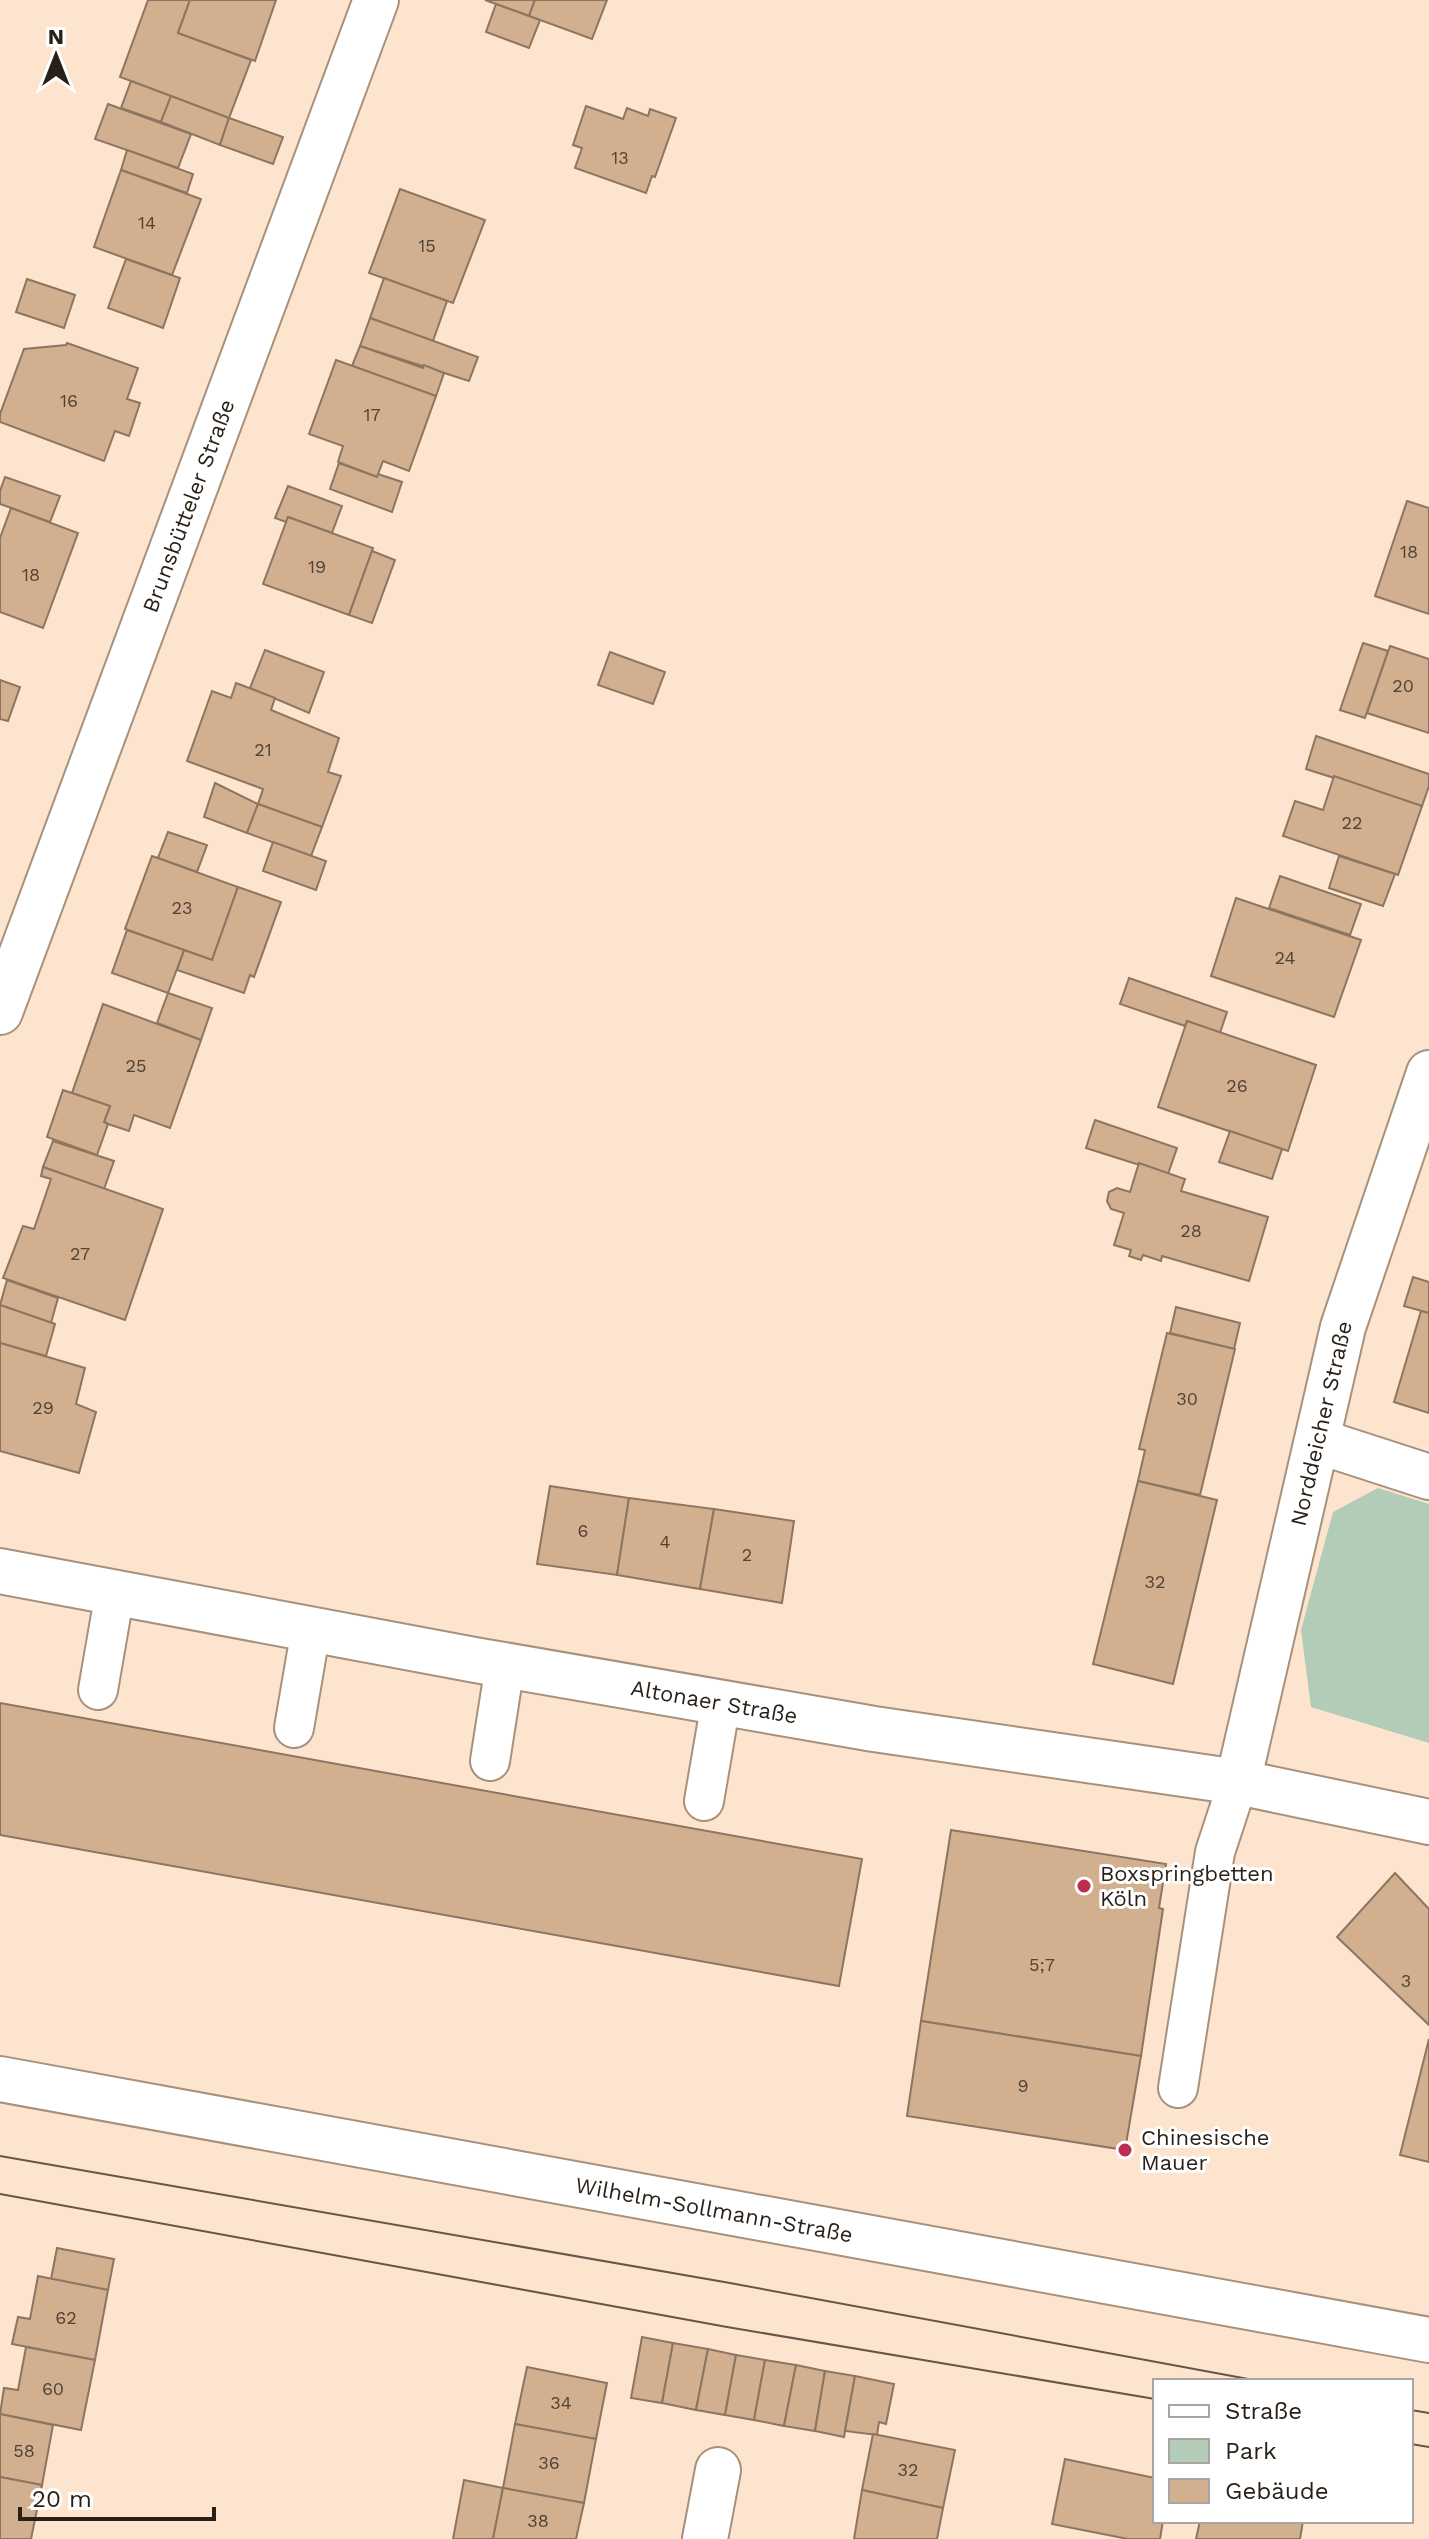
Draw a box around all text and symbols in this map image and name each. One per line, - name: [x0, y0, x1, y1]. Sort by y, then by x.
- north arrow: [16, 16, 96, 96]
- text: N: [48, 24, 64, 49]
- house number: 13: [611, 147, 629, 168]
- house number: 14: [138, 212, 156, 233]
- house number: 15: [418, 235, 436, 256]
- house number: 16: [60, 390, 78, 411]
- street label: Brunsbütteler Straße: [138, 396, 240, 616]
- house number: 17: [363, 404, 381, 425]
- house number: 18: [1400, 541, 1418, 562]
- house number: 19: [308, 556, 326, 577]
- house number: 18: [22, 564, 40, 585]
- house number: 20: [1392, 675, 1414, 696]
- house number: 21: [254, 739, 272, 760]
- house number: 22: [1342, 812, 1363, 833]
- house number: 23: [172, 897, 193, 918]
- house number: 24: [1275, 947, 1295, 968]
- house number: 25: [126, 1055, 146, 1076]
- house number: 26: [1226, 1075, 1248, 1096]
- house number: 28: [1180, 1220, 1202, 1241]
- house number: 27: [70, 1243, 90, 1264]
- street label: Norddeicher Straße: [1286, 1319, 1357, 1528]
- house number: 30: [1176, 1388, 1198, 1409]
- house number: 29: [32, 1397, 54, 1418]
- house number: 6: [578, 1520, 588, 1541]
- house number: 4: [660, 1531, 671, 1552]
- house number: 2: [742, 1544, 752, 1565]
- house number: 32: [1145, 1571, 1166, 1592]
- street label: Altonaer Straße: [629, 1675, 799, 1729]
- place label: Boxspringbetten Köln: [1100, 1861, 1274, 1911]
- marker: Boxspringbetten Köln: [1075, 1877, 1093, 1895]
- house number: 5;7: [1029, 1954, 1055, 1975]
- house number: 3: [1401, 1970, 1411, 1991]
- house number: 9: [1017, 2075, 1029, 2096]
- place label: Chinesische Mauer: [1141, 2125, 1270, 2175]
- marker: Chinesische Mauer: [1116, 2141, 1134, 2159]
- street label: Wilhelm-Sollmann-Straße: [573, 2172, 855, 2248]
- house number: 62: [55, 2307, 77, 2328]
- house number: 60: [42, 2378, 64, 2399]
- legend: [1153, 2379, 1413, 2523]
- house number: 34: [550, 2392, 572, 2413]
- text: Straße: [1225, 2397, 1302, 2425]
- text: Park: [1225, 2437, 1277, 2465]
- house number: 58: [13, 2440, 35, 2461]
- house number: 36: [538, 2452, 560, 2473]
- house number: 32: [898, 2459, 919, 2480]
- scale bar: [20, 2471, 214, 2521]
- text: Gebäude: [1225, 2477, 1329, 2505]
- text: 20 m: [32, 2485, 92, 2513]
- house number: 38: [527, 2510, 549, 2531]

